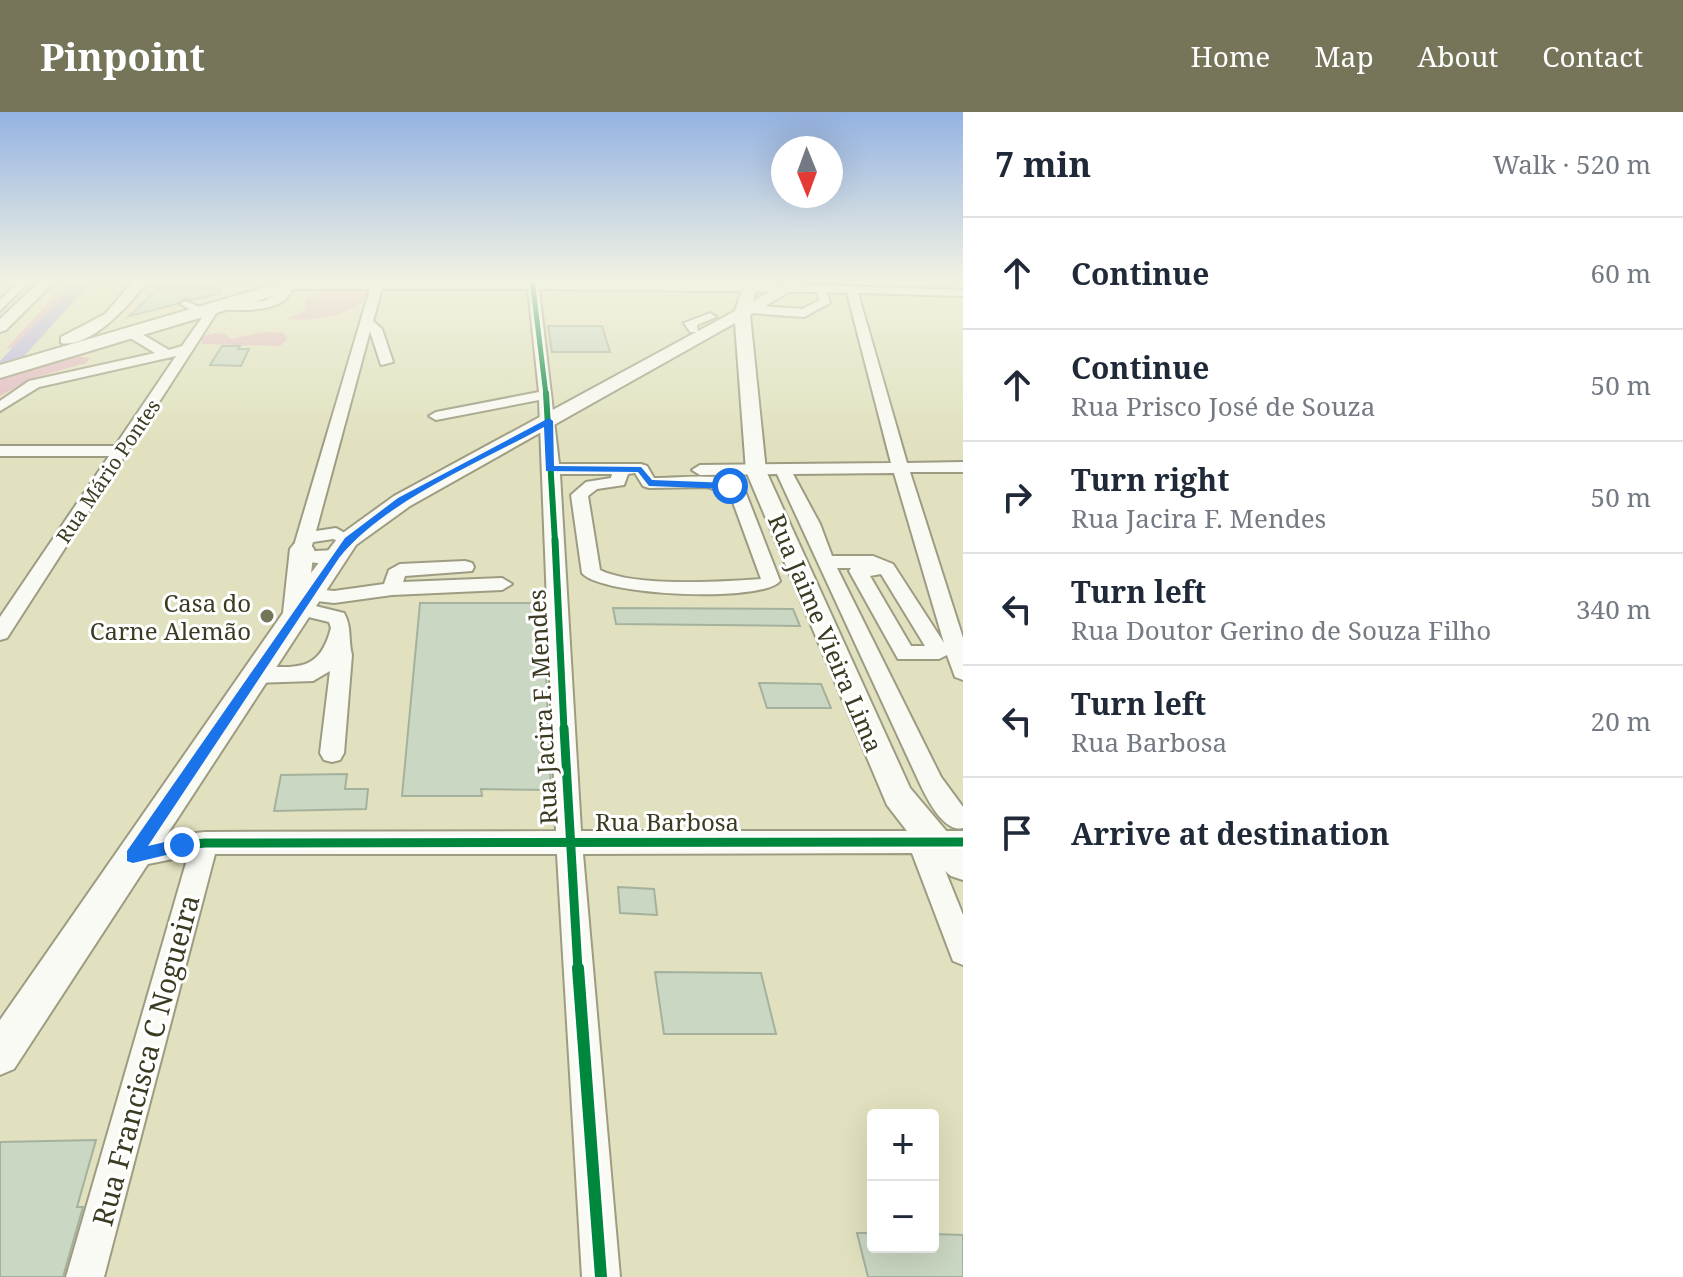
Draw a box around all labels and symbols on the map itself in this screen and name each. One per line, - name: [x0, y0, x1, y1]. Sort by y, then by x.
- north arrow: [771, 136, 843, 208]
- street label: Rua Mário Pontes: [50, 394, 166, 548]
- route start: [712, 468, 748, 504]
- street label: Rua Jaime Vieira Lima: [761, 509, 891, 757]
- place label: Casa do Carne Alemão: [90, 586, 251, 647]
- street label: Rua Jacira F. Mendes: [519, 588, 565, 826]
- marker: Casa do Carne Alemão: [258, 607, 276, 625]
- street label: Rua Barbosa: [595, 805, 739, 838]
- route end: [164, 827, 200, 863]
- street label: Rua Francisca C Nogueira: [82, 890, 208, 1230]

